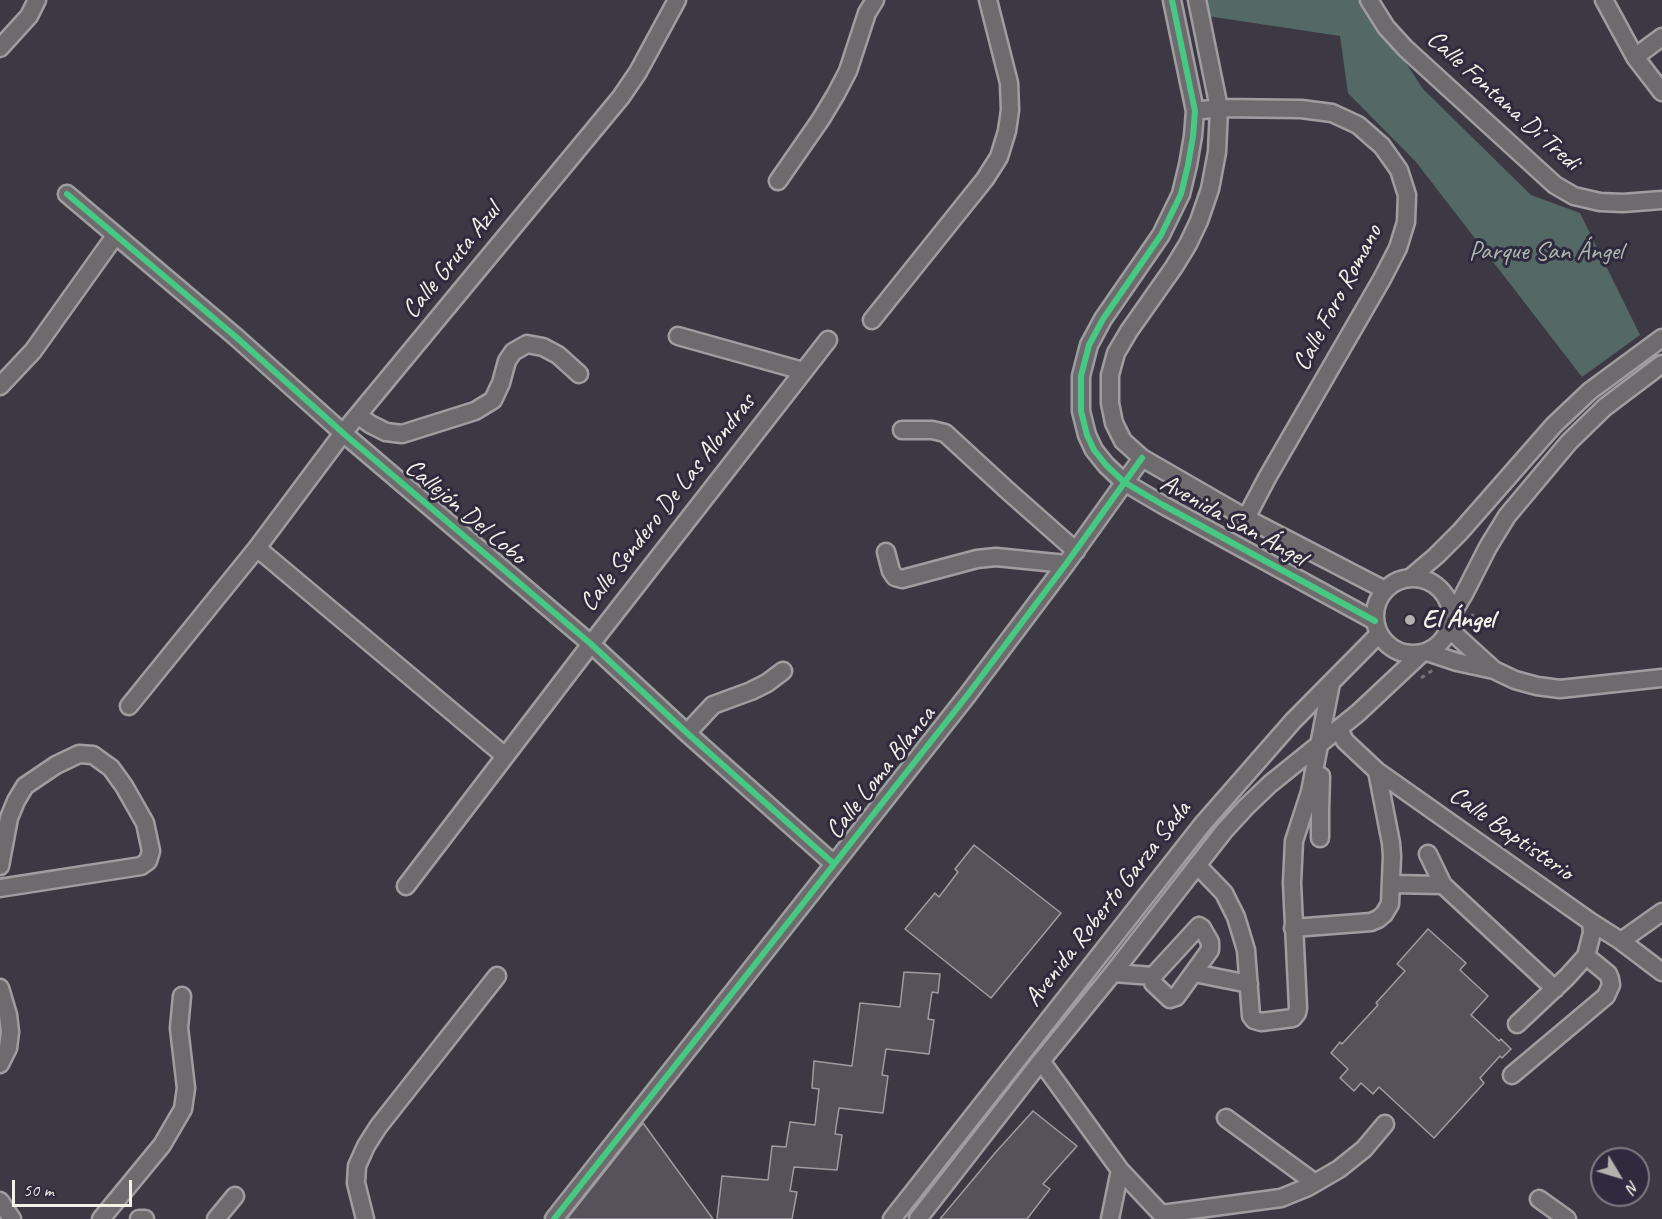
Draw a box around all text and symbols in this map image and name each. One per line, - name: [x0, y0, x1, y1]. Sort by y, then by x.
- street label: Calle Fontana Dí Tredi: [1420, 24, 1586, 178]
- street label: Calle Gruta Azul: [396, 197, 508, 325]
- street label: Calle Foro Romano: [1286, 220, 1390, 376]
- park label: Parque San Ángel: [1469, 236, 1623, 268]
- street label: Calle Sendero De Las Alondras: [573, 388, 763, 618]
- street label: Callejón Del Lobo: [398, 452, 532, 572]
- street label: Avenida San Ángel: [1154, 468, 1312, 574]
- place label: El Ángel: [1422, 604, 1495, 636]
- marker: El Ángel: [1403, 613, 1417, 627]
- street label: Calle Loma Blanca: [819, 700, 943, 846]
- street label: Calle Baptisterio: [1443, 780, 1579, 888]
- street label: Avenida Roberto Garza Sada: [1018, 795, 1198, 1013]
- north arrow: [1590, 1147, 1650, 1207]
- scale bar: [15, 1168, 135, 1206]
- text: N: [1622, 1177, 1644, 1197]
- text: 50 m: [23, 1179, 54, 1201]

